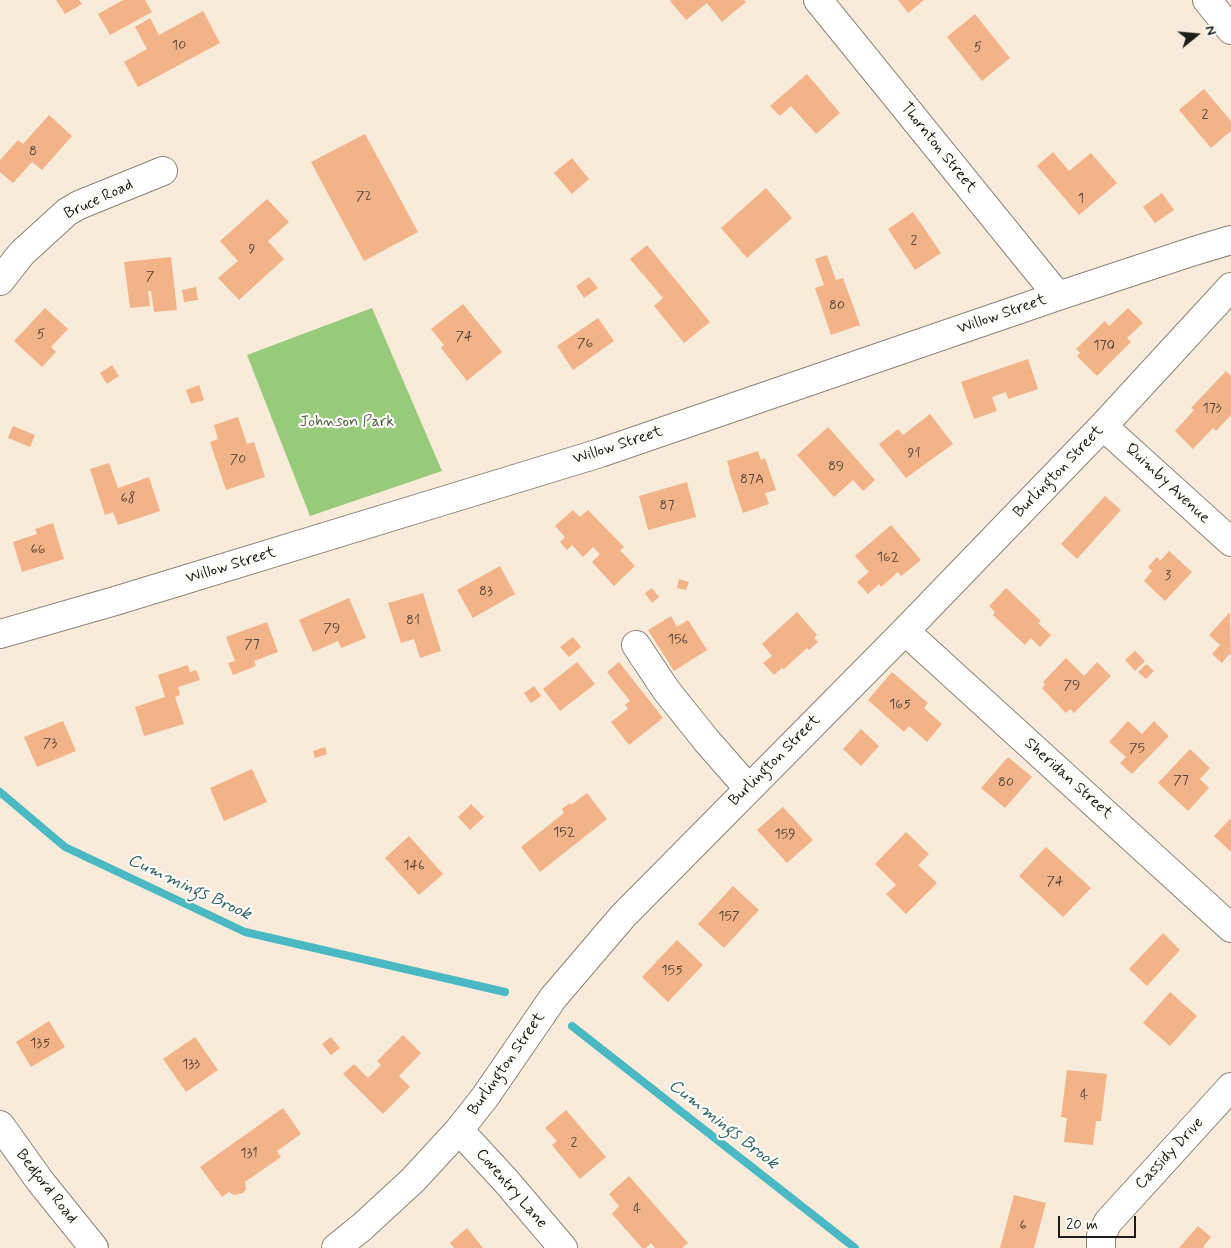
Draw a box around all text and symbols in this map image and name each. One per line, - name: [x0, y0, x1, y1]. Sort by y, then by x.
- north arrow: [1171, 10, 1221, 60]
- text: N: [1200, 24, 1220, 38]
- house number: 10: [172, 38, 186, 54]
- house number: 5: [974, 40, 982, 56]
- street label: Thornton Street: [896, 99, 980, 197]
- house number: 2: [1202, 107, 1208, 123]
- house number: 8: [29, 144, 37, 160]
- street label: Bruce Road: [61, 176, 137, 224]
- house number: 72: [356, 189, 372, 205]
- house number: 1: [1078, 191, 1084, 207]
- house number: 2: [911, 233, 917, 249]
- house number: 9: [249, 242, 255, 258]
- house number: 7: [146, 269, 154, 285]
- street label: Willow Street: [955, 291, 1049, 339]
- house number: 80: [829, 298, 845, 314]
- house number: 5: [37, 327, 45, 343]
- house number: 74: [456, 329, 472, 345]
- house number: 76: [577, 336, 593, 352]
- house number: 170: [1093, 338, 1115, 354]
- house number: 173: [1202, 401, 1222, 417]
- park label: Johnson Park: [300, 413, 394, 433]
- street label: Burlington Street: [1010, 422, 1108, 522]
- street label: Willow Street: [571, 423, 665, 469]
- street label: Quimby Avenue: [1121, 440, 1213, 528]
- house number: 91: [908, 446, 920, 462]
- house number: 70: [230, 452, 246, 468]
- house number: 89: [828, 459, 844, 475]
- house number: 87A: [740, 472, 764, 488]
- house number: 68: [121, 491, 135, 507]
- house number: 87: [660, 498, 674, 514]
- house number: 66: [31, 542, 45, 558]
- street label: Willow Street: [184, 543, 278, 589]
- house number: 162: [877, 550, 899, 566]
- house number: 3: [1165, 568, 1171, 584]
- house number: 83: [479, 584, 493, 600]
- house number: 81: [406, 613, 420, 629]
- house number: 79: [324, 621, 340, 637]
- house number: 156: [668, 632, 688, 648]
- house number: 77: [244, 637, 260, 653]
- house number: 79: [1064, 678, 1080, 694]
- house number: 165: [889, 697, 911, 713]
- street label: Burlington Street: [725, 711, 825, 811]
- street label: Sheridan Street: [1020, 734, 1116, 824]
- house number: 73: [43, 736, 57, 752]
- house number: 75: [1129, 741, 1145, 757]
- house number: 77: [1173, 773, 1189, 789]
- house number: 80: [998, 775, 1014, 791]
- house number: 152: [553, 825, 575, 841]
- house number: 159: [774, 827, 796, 843]
- water label: Cummings Brook: [124, 850, 254, 926]
- house number: 146: [403, 858, 425, 874]
- house number: 74: [1047, 874, 1063, 890]
- house number: 157: [718, 909, 740, 925]
- house number: 155: [661, 963, 683, 979]
- street label: Burlington Street: [464, 1009, 550, 1119]
- house number: 135: [30, 1036, 50, 1052]
- house number: 133: [182, 1057, 200, 1073]
- water label: Cummings Brook: [664, 1075, 782, 1175]
- house number: 4: [1080, 1088, 1088, 1104]
- street label: Cassidy Drive: [1132, 1114, 1208, 1194]
- house number: 2: [571, 1135, 577, 1151]
- street label: Coventry Lane: [471, 1145, 551, 1233]
- street label: Bedford Road: [11, 1146, 81, 1228]
- house number: 131: [240, 1146, 258, 1162]
- house number: 4: [633, 1202, 641, 1218]
- scale bar: [1061, 1206, 1138, 1238]
- text: 20 m: [1066, 1215, 1098, 1235]
- house number: 6: [1019, 1218, 1027, 1234]

